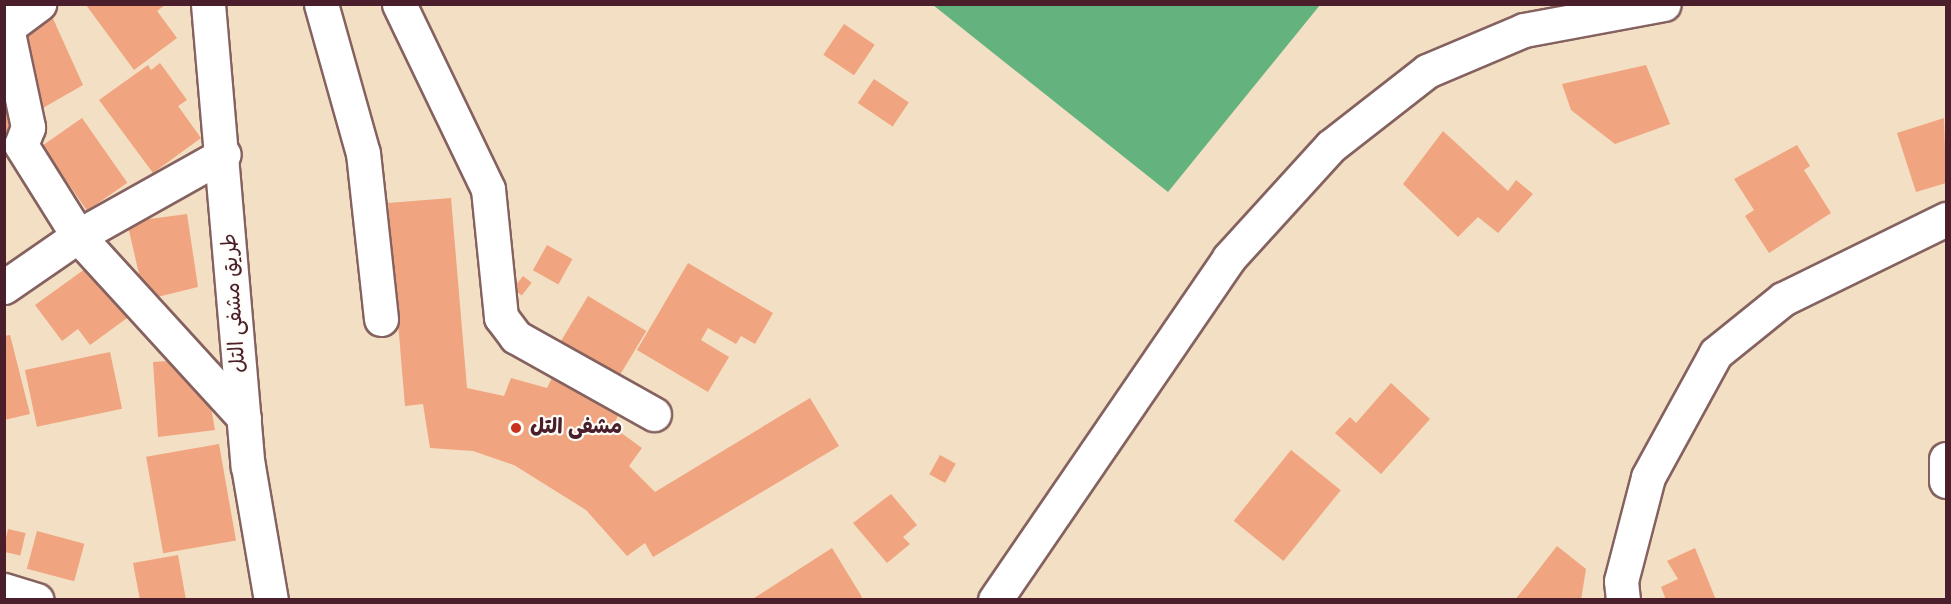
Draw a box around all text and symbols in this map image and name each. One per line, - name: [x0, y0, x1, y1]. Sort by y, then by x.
- street label: طريق مشفى التل: [218, 232, 252, 374]
- place label: مشفى التل: [530, 415, 622, 441]
- marker: مشفى التل: [507, 419, 525, 437]

